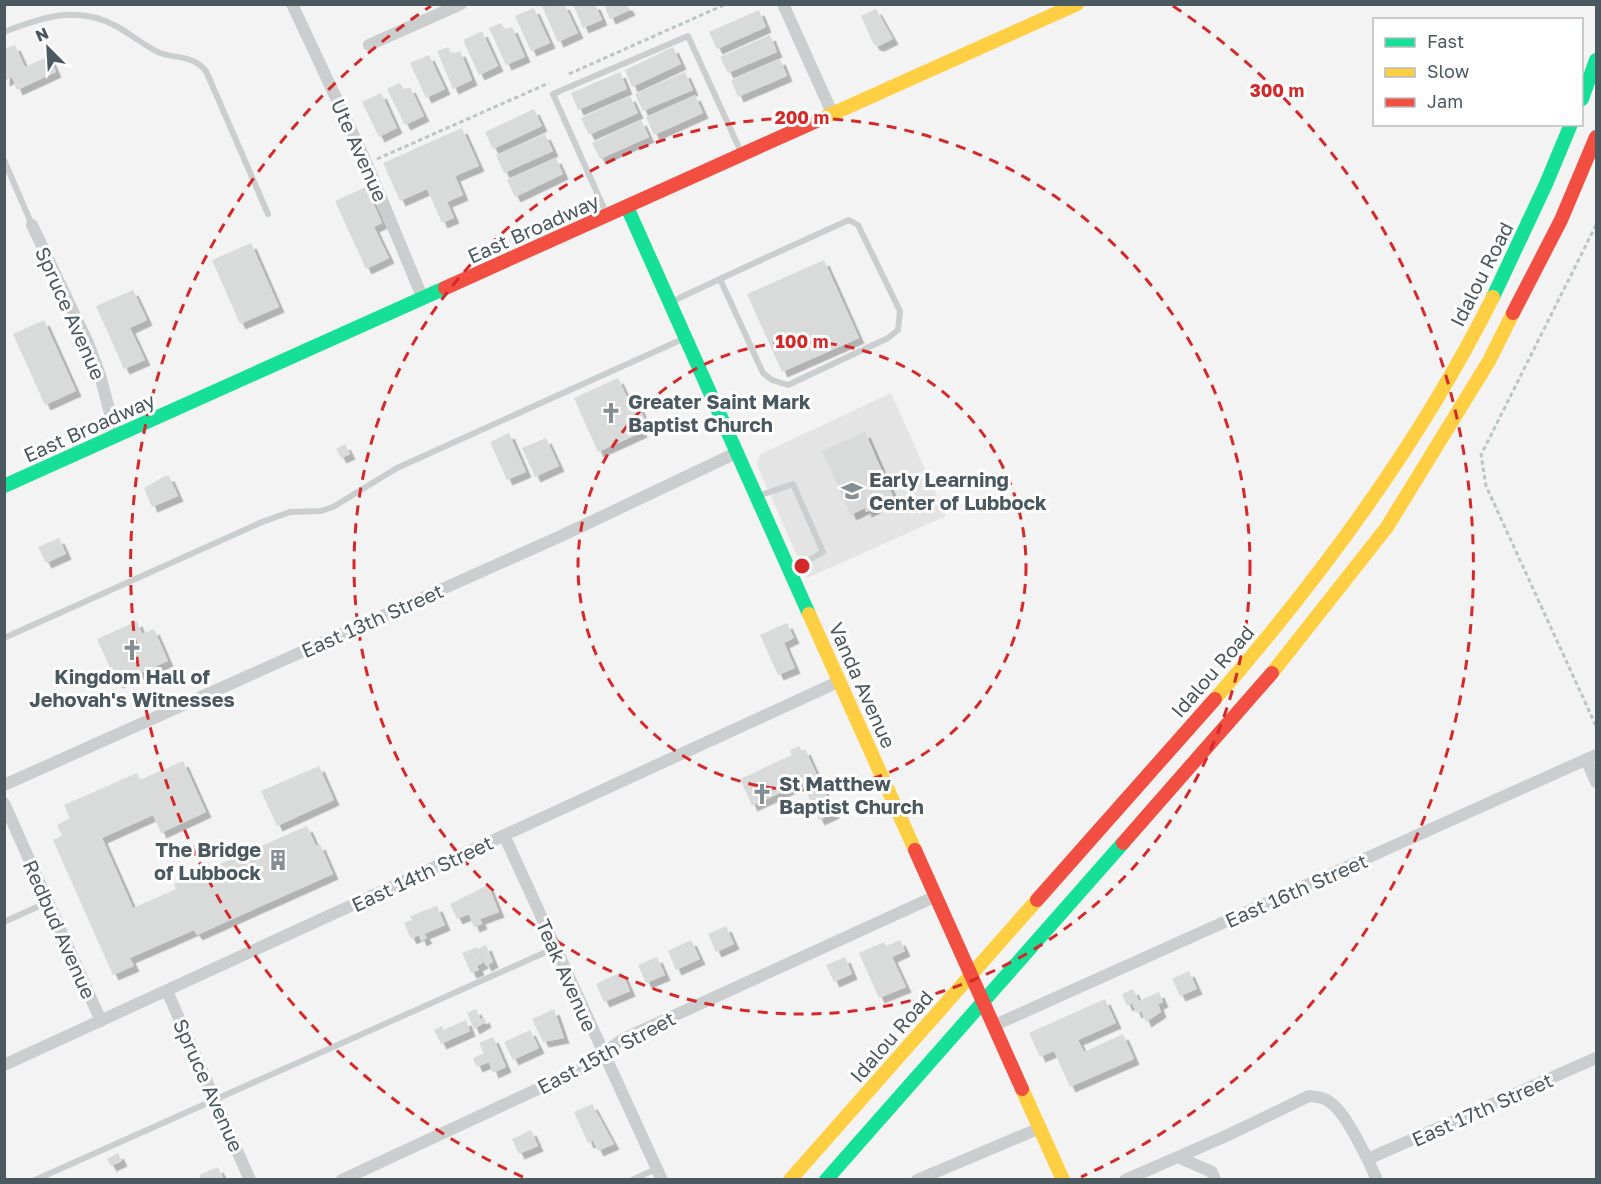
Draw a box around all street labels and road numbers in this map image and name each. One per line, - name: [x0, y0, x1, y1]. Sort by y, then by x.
- street label: Ute Avenue: [327, 95, 393, 205]
- street label: East Broadway: [464, 188, 602, 268]
- street label: Idalou Road: [1444, 218, 1518, 330]
- street label: Spruce Avenue: [31, 243, 111, 383]
- street label: East Broadway: [20, 387, 158, 467]
- street label: East 13th Street: [297, 578, 447, 662]
- street label: Vanda Avenue: [825, 618, 901, 752]
- street label: Idalou Road: [1165, 620, 1259, 722]
- street label: East 14th Street: [347, 830, 497, 916]
- street label: East 16th Street: [1221, 848, 1371, 932]
- street label: Redbud Avenue: [19, 856, 101, 1002]
- street label: Teak Avenue: [532, 915, 602, 1035]
- street label: Idalou Road: [844, 985, 938, 1087]
- street label: East 15th Street: [533, 1006, 679, 1098]
- street label: Spruce Avenue: [169, 1015, 249, 1155]
- street label: East 17th Street: [1408, 1067, 1556, 1151]

